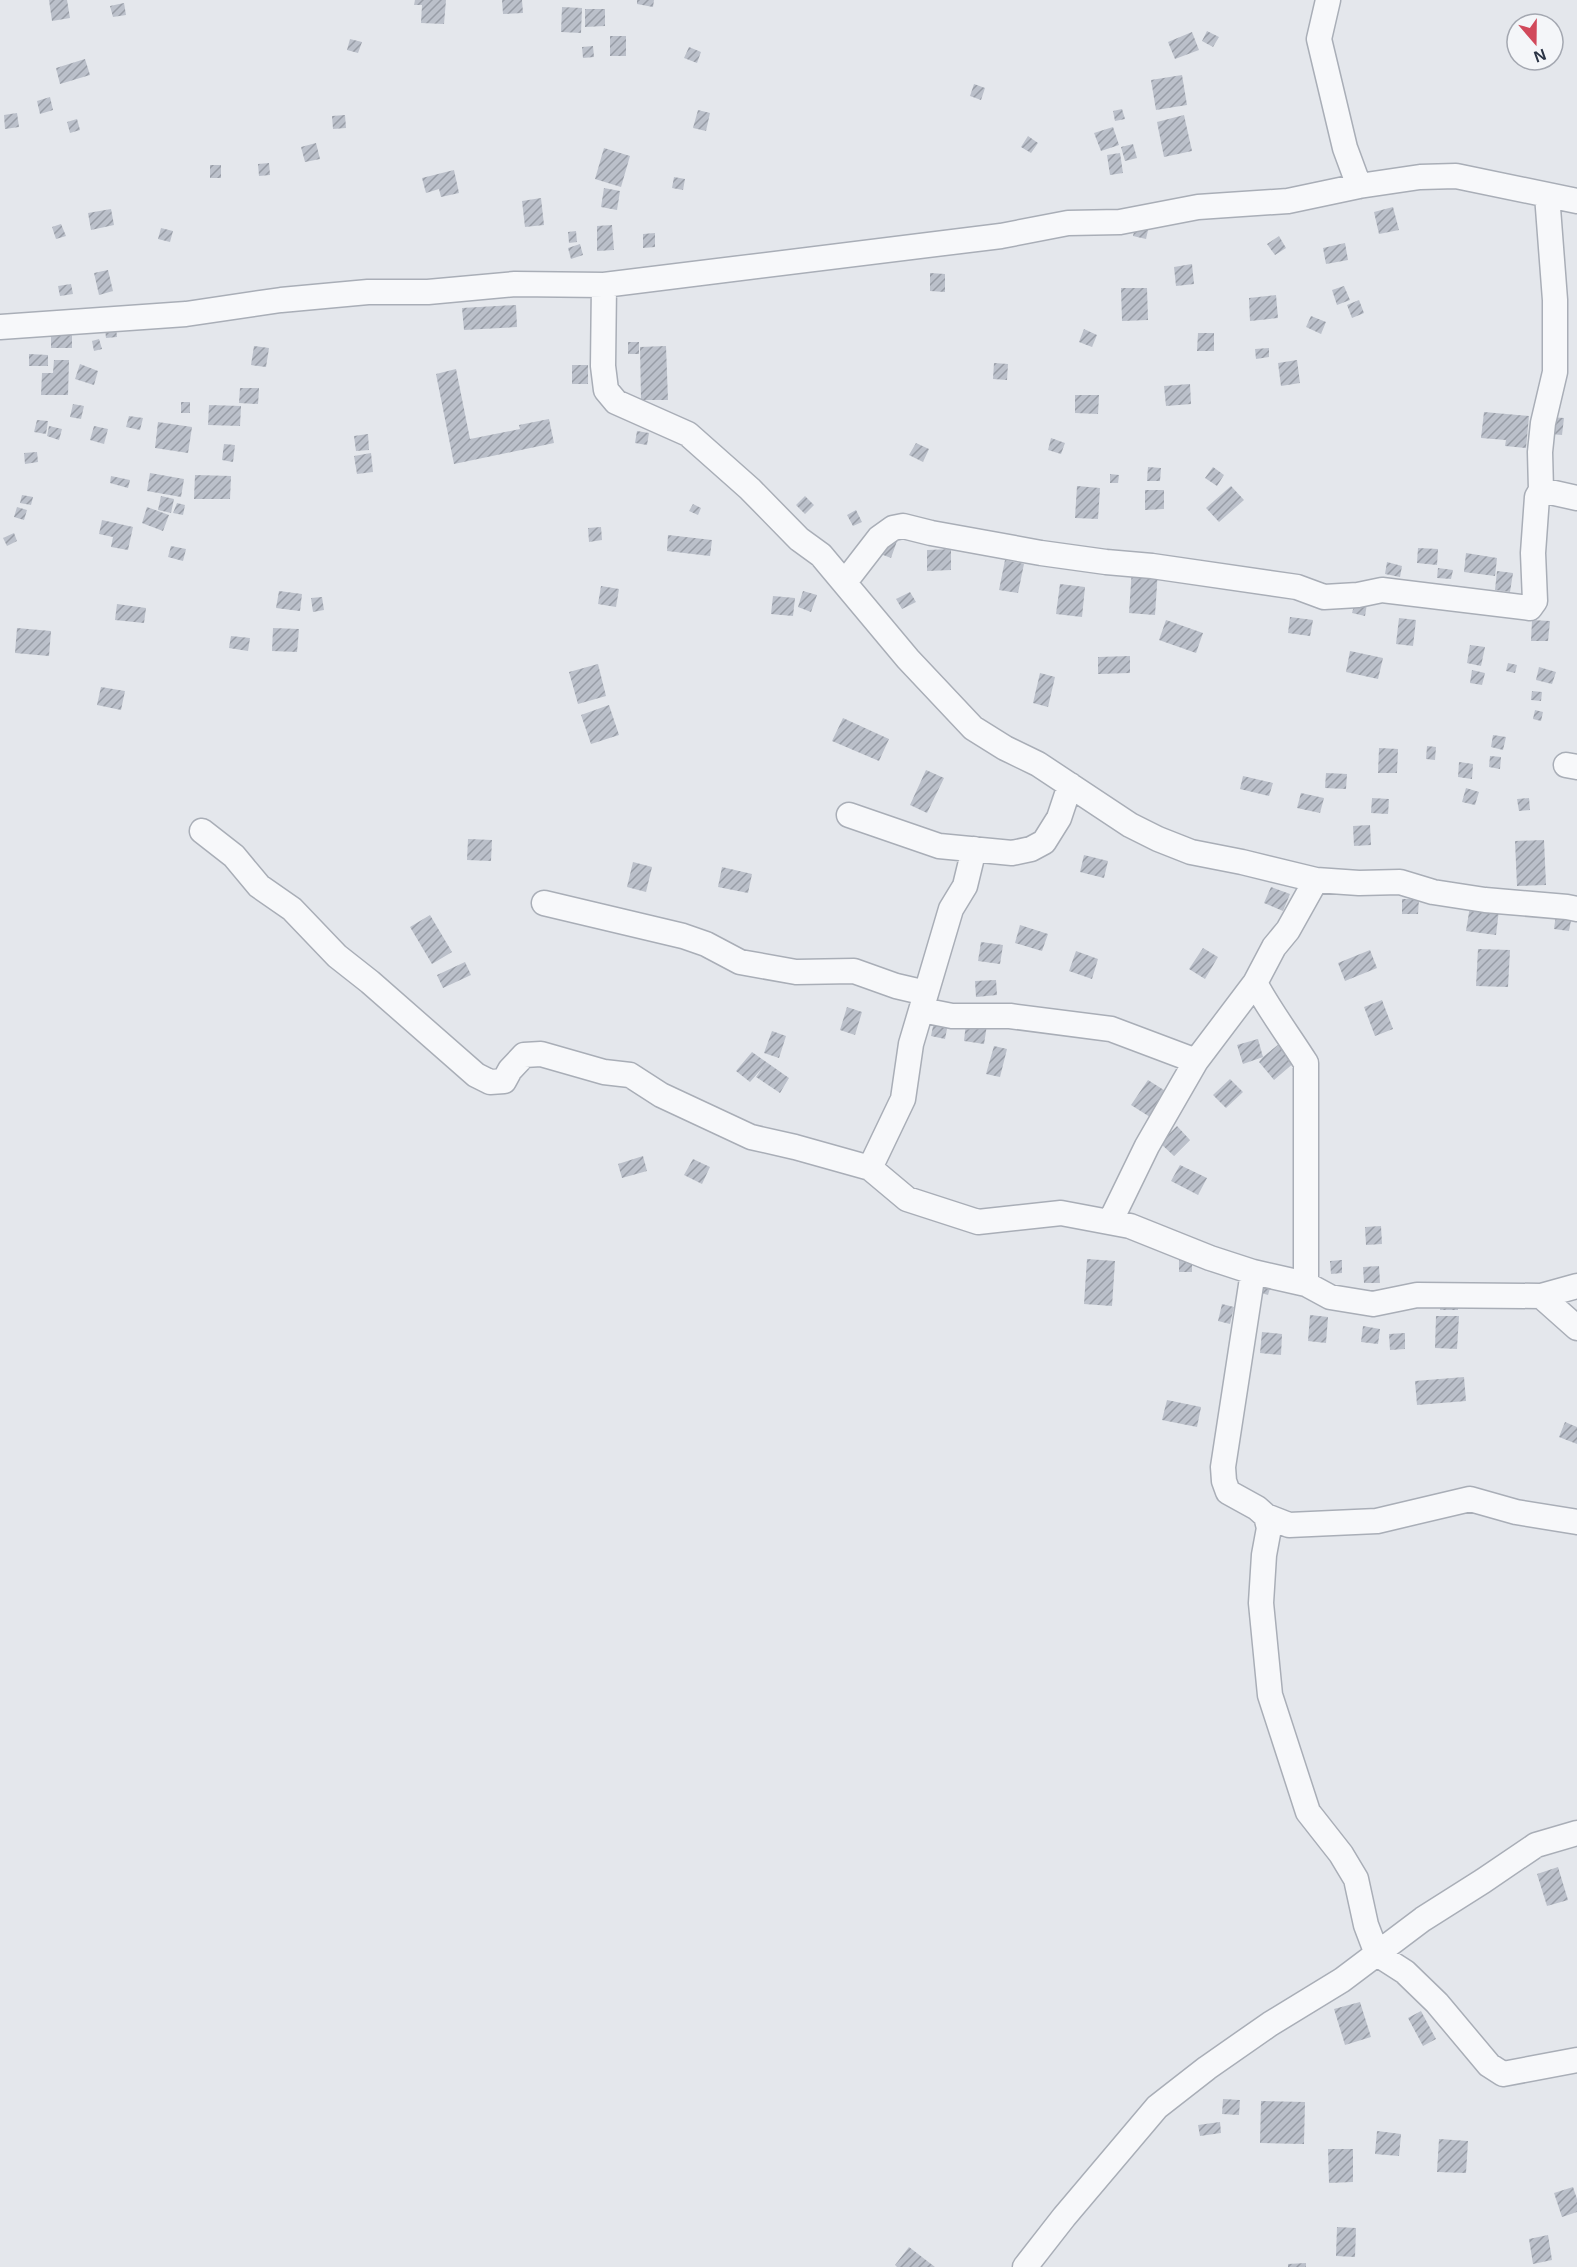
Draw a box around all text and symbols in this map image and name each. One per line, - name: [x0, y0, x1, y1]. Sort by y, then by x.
- north arrow: [1505, 12, 1565, 72]
- text: N: [1532, 46, 1548, 66]

